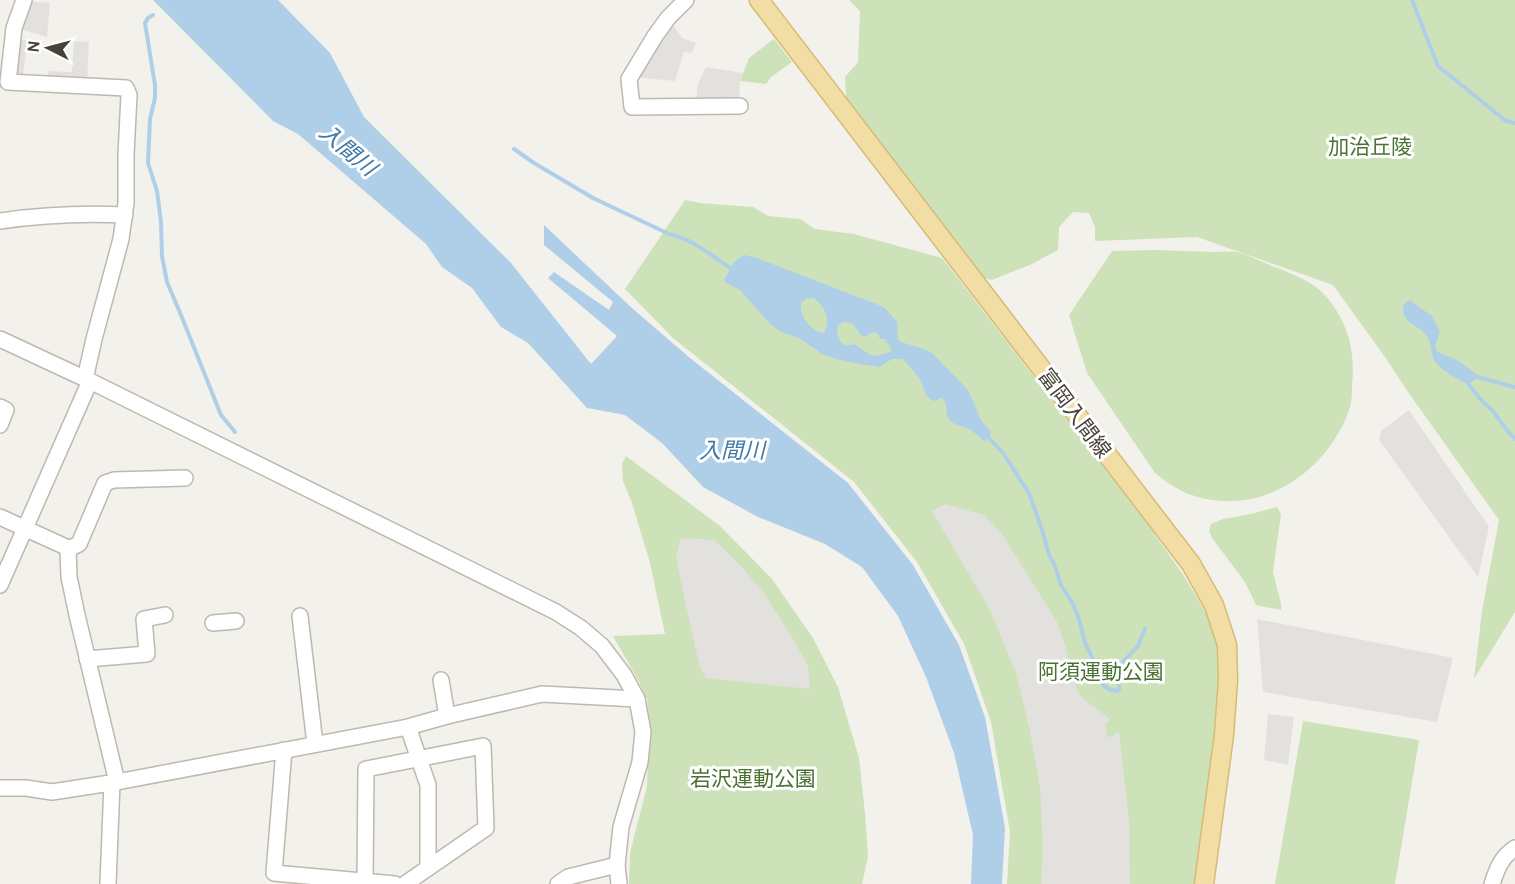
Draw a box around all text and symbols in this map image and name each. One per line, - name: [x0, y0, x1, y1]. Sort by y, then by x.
- north arrow: [18, 18, 78, 78]
- text: N: [24, 40, 44, 53]
- water label: 入間川: [314, 118, 383, 183]
- park label: 加治丘陵: [1328, 134, 1412, 159]
- street label: 富岡入間線: [1033, 364, 1117, 462]
- water label: 入間川: [699, 437, 767, 464]
- park label: 阿須運動公園: [1038, 659, 1164, 684]
- park label: 岩沢運動公園: [690, 766, 816, 791]

